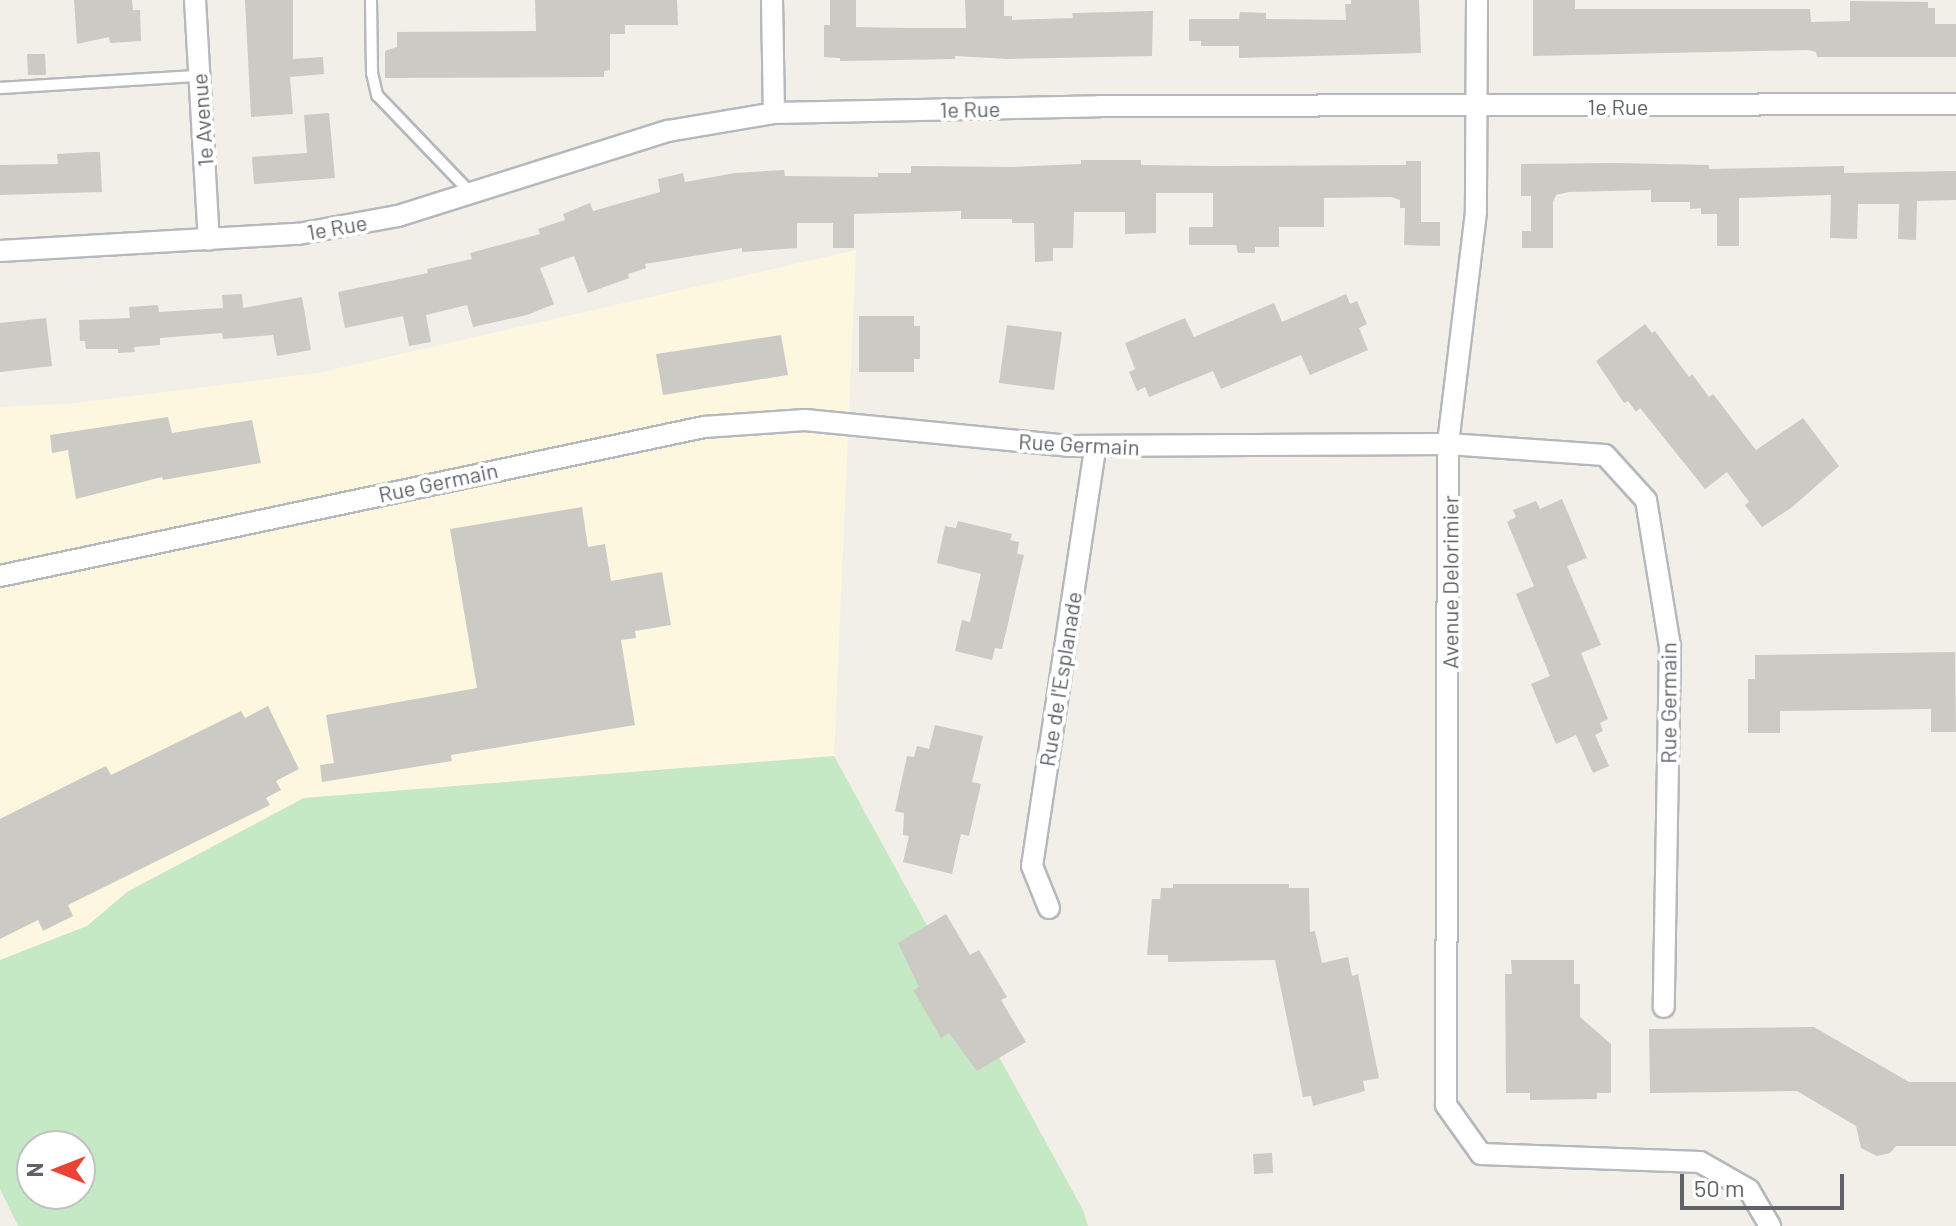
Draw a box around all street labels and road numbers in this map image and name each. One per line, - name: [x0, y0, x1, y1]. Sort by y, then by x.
- street label: 1e Avenue: [186, 72, 218, 168]
- street label: 1e Rue: [1588, 94, 1648, 120]
- street label: 1e Rue: [939, 95, 1001, 123]
- street label: 1e Rue: [305, 209, 369, 245]
- street label: Rue Germain: [1018, 428, 1140, 460]
- street label: Rue Germain: [376, 456, 500, 508]
- street label: Avenue Delorimier: [1437, 495, 1463, 669]
- street label: Rue de l'Esplanade: [1033, 590, 1087, 768]
- street label: Rue Germain: [1655, 642, 1681, 764]

